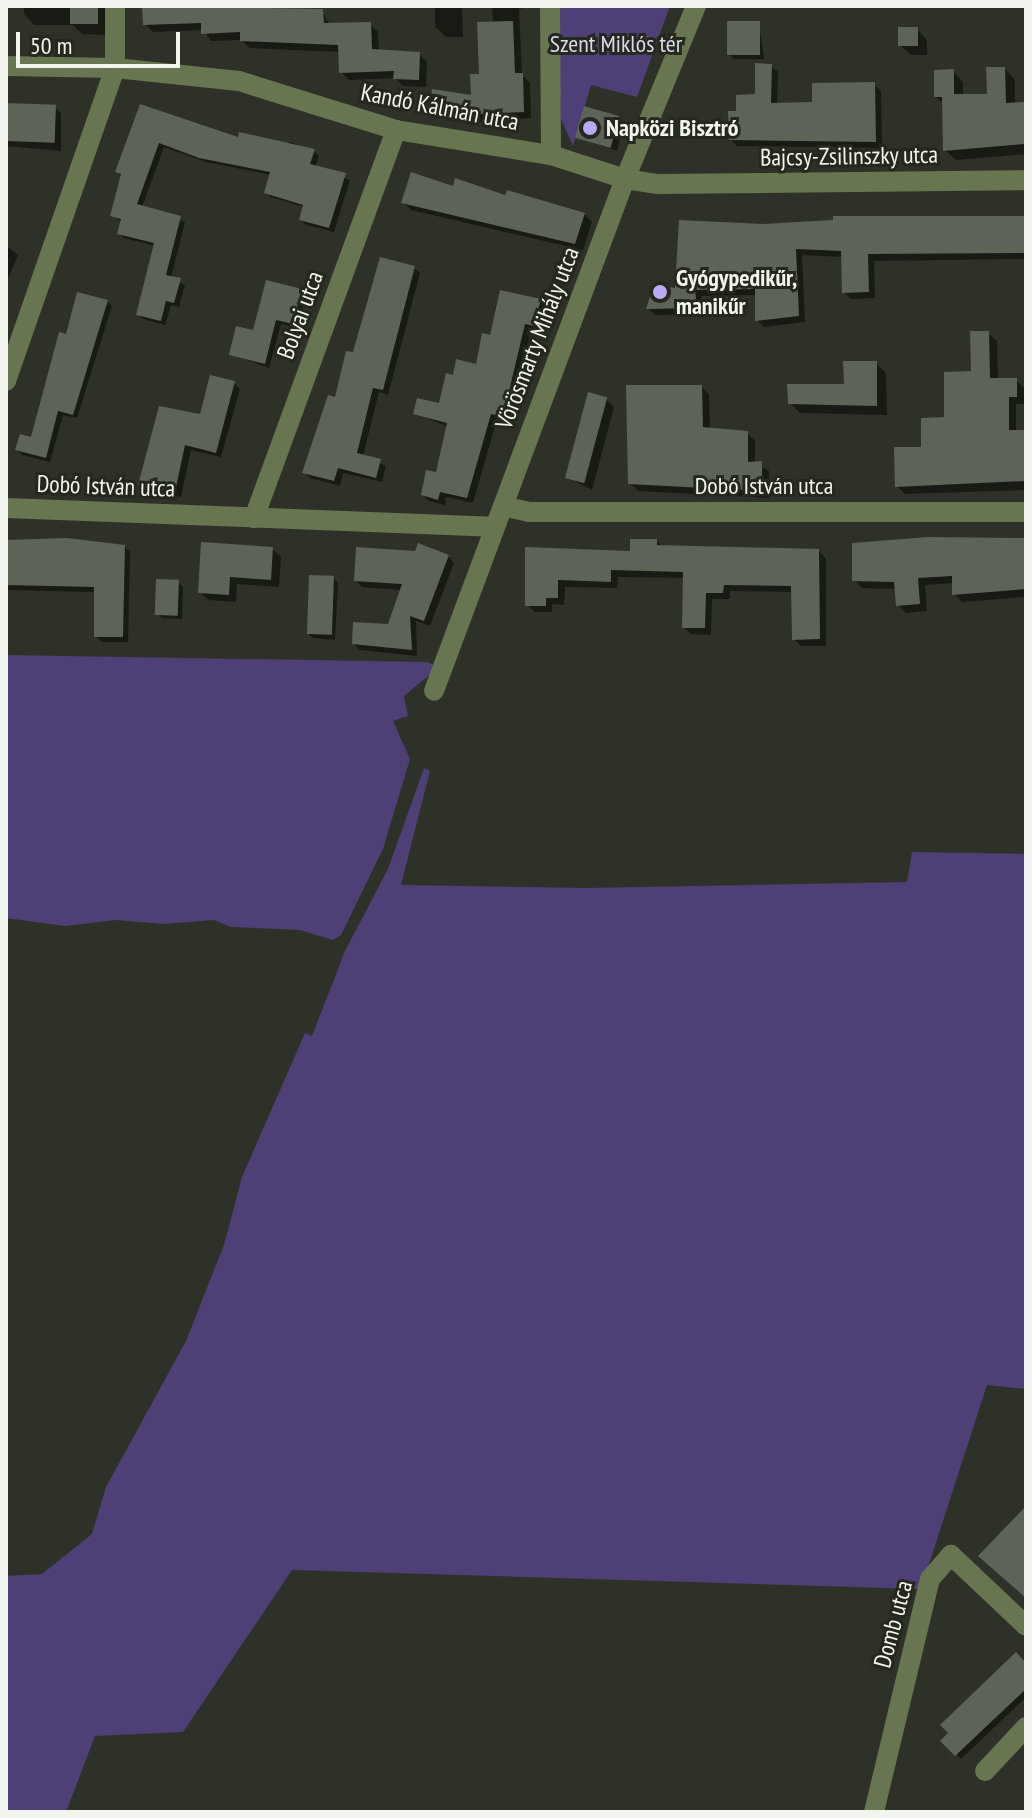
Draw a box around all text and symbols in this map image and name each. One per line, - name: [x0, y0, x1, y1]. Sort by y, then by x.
- scale bar: [20, 16, 184, 66]
- text: 50 m: [30, 30, 72, 61]
- park label: Szent Miklós tér: [550, 30, 682, 58]
- street label: Kandó Kálmán utca: [359, 78, 521, 136]
- place label: Napközi Bisztró: [606, 114, 738, 142]
- marker: Napközi Bisztró: [581, 119, 599, 137]
- street label: Bajcsy-Zsilinszky utca: [759, 140, 939, 172]
- street label: Vörösmarty Mihály utca: [489, 242, 585, 434]
- place label: Gyógypedikűr, manikűr: [676, 264, 797, 320]
- street label: Bolyai utca: [271, 267, 329, 363]
- marker: Gyógypedikűr, manikűr: [651, 283, 669, 301]
- street label: Dobó István utca: [36, 469, 176, 503]
- street label: Dobó István utca: [695, 472, 833, 500]
- street label: Domb utca: [868, 1577, 918, 1671]

